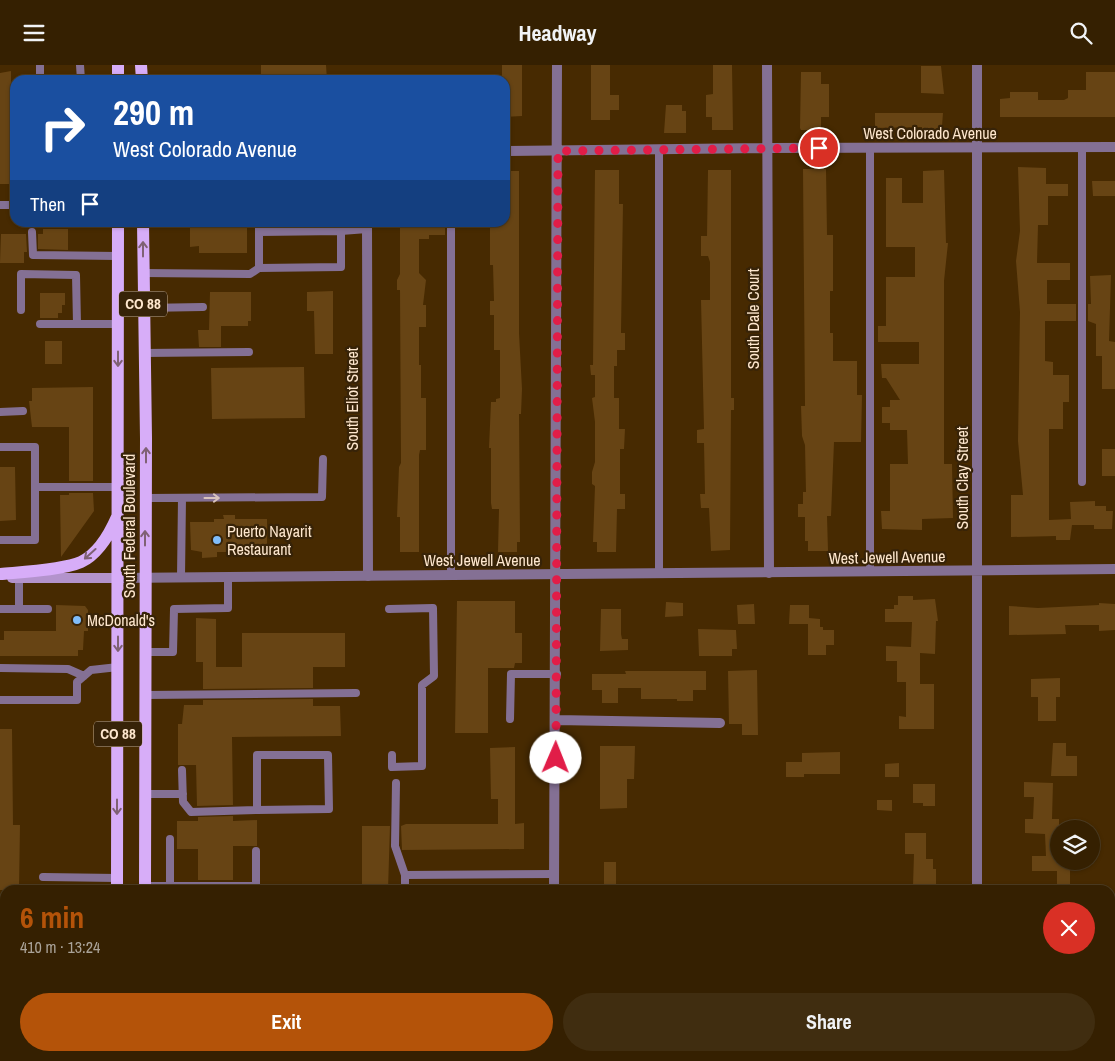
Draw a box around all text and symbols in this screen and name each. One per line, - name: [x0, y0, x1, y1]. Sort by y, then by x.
- text: Headway: [518, 18, 597, 48]
- icon: menu: [20, 19, 48, 47]
- icon: search: [1067, 19, 1095, 47]
- text: 290 m: [113, 89, 194, 136]
- icon: right: [30, 95, 95, 160]
- street label: West Colorado Avenue: [863, 122, 997, 144]
- pin: [798, 127, 840, 169]
- text: West Colorado Avenue: [113, 134, 297, 164]
- icon: arrive: [805, 134, 833, 162]
- icon: arrive: [76, 190, 104, 218]
- text: Then: [30, 191, 66, 217]
- one-way arrow: [138, 241, 148, 258]
- street label: South Dale Court: [742, 268, 764, 369]
- road number: CO 88: [119, 291, 167, 317]
- street label: South Eliot Street: [341, 347, 363, 450]
- one-way arrow: [113, 350, 123, 366]
- street label: South Clay Street: [951, 426, 973, 529]
- one-way arrow: [141, 447, 151, 464]
- street label: South Federal Boulevard: [118, 454, 140, 598]
- one-way arrow: [203, 493, 219, 503]
- place label: Puerto Nayarit Restaurant: [227, 520, 312, 560]
- one-way arrow: [140, 530, 150, 546]
- marker: Puerto Nayarit Restaurant: [211, 534, 223, 546]
- street label: West Jewell Avenue: [828, 545, 946, 569]
- one-way arrow: [84, 548, 97, 560]
- street label: West Jewell Avenue: [424, 549, 540, 571]
- place label: McDonald's: [87, 609, 155, 631]
- marker: McDonald's: [71, 614, 83, 626]
- one-way arrow: [113, 636, 123, 652]
- road number: CO 88: [94, 721, 142, 747]
- position arrow: [529, 731, 581, 783]
- one-way arrow: [112, 798, 122, 814]
- map controls: [1050, 820, 1100, 870]
- button: layers: [1050, 820, 1100, 870]
- text: 6 min: [20, 897, 84, 937]
- button: close: [1043, 902, 1095, 954]
- text: 410 m · 13:24: [20, 936, 100, 958]
- button: Exit: [20, 993, 553, 1051]
- button: Share: [563, 993, 1095, 1051]

